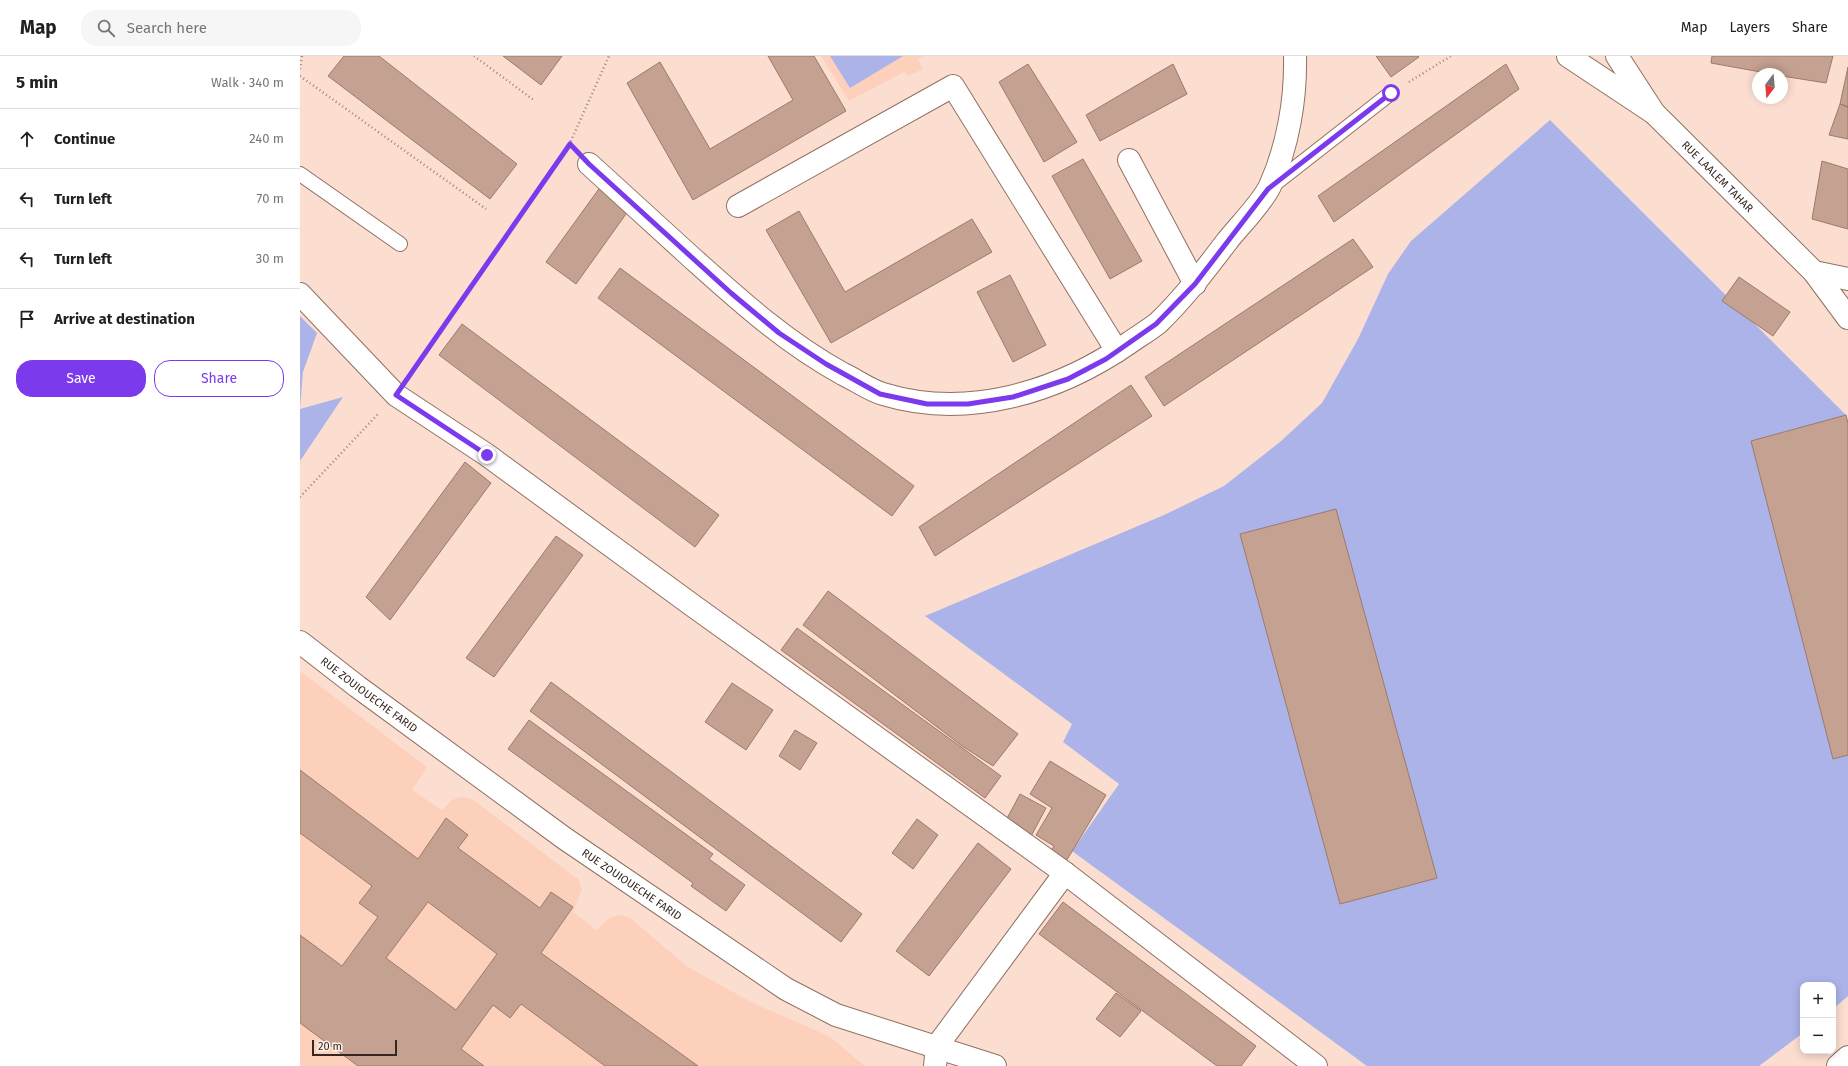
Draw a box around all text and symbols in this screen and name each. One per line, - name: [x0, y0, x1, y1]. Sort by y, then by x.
- search box: [81, 10, 361, 46]
- text: Map: [20, 16, 57, 39]
- icon: search: [95, 17, 117, 39]
- text: Search here: [127, 19, 207, 37]
- text: Map: [1681, 19, 1707, 36]
- text: Layers: [1729, 19, 1770, 36]
- text: Share: [1792, 19, 1828, 36]
- north arrow: [1752, 68, 1788, 104]
- text: 5 min: [16, 72, 58, 93]
- text: Walk · 340 m: [211, 75, 284, 90]
- route start: [1382, 84, 1400, 102]
- icon: ahead: [16, 128, 38, 150]
- text: Continue: [54, 130, 115, 148]
- text: 240 m: [249, 131, 284, 146]
- street label: RUE LAALEM TAHAR: [1679, 138, 1756, 215]
- icon: left: [16, 188, 38, 210]
- text: Turn left: [54, 190, 112, 208]
- text: 70 m: [257, 191, 284, 206]
- icon: left: [16, 248, 38, 270]
- text: Turn left: [54, 250, 112, 268]
- text: 30 m: [256, 251, 284, 266]
- icon: arrive: [16, 308, 38, 330]
- text: Arrive at destination: [54, 310, 195, 328]
- button: Save: [16, 360, 146, 397]
- button: Share: [154, 360, 284, 397]
- route end: [478, 446, 496, 464]
- street label: RUE ZOUIOUECHE FARID: [318, 655, 420, 735]
- street label: RUE ZOUIOUECHE FARID: [579, 846, 684, 923]
- map controls: [1800, 982, 1836, 1054]
- button: +: [1800, 982, 1836, 1018]
- button: −: [1800, 1018, 1836, 1054]
- scale bar: [312, 1038, 397, 1057]
- text: 20 m: [318, 1040, 342, 1053]

